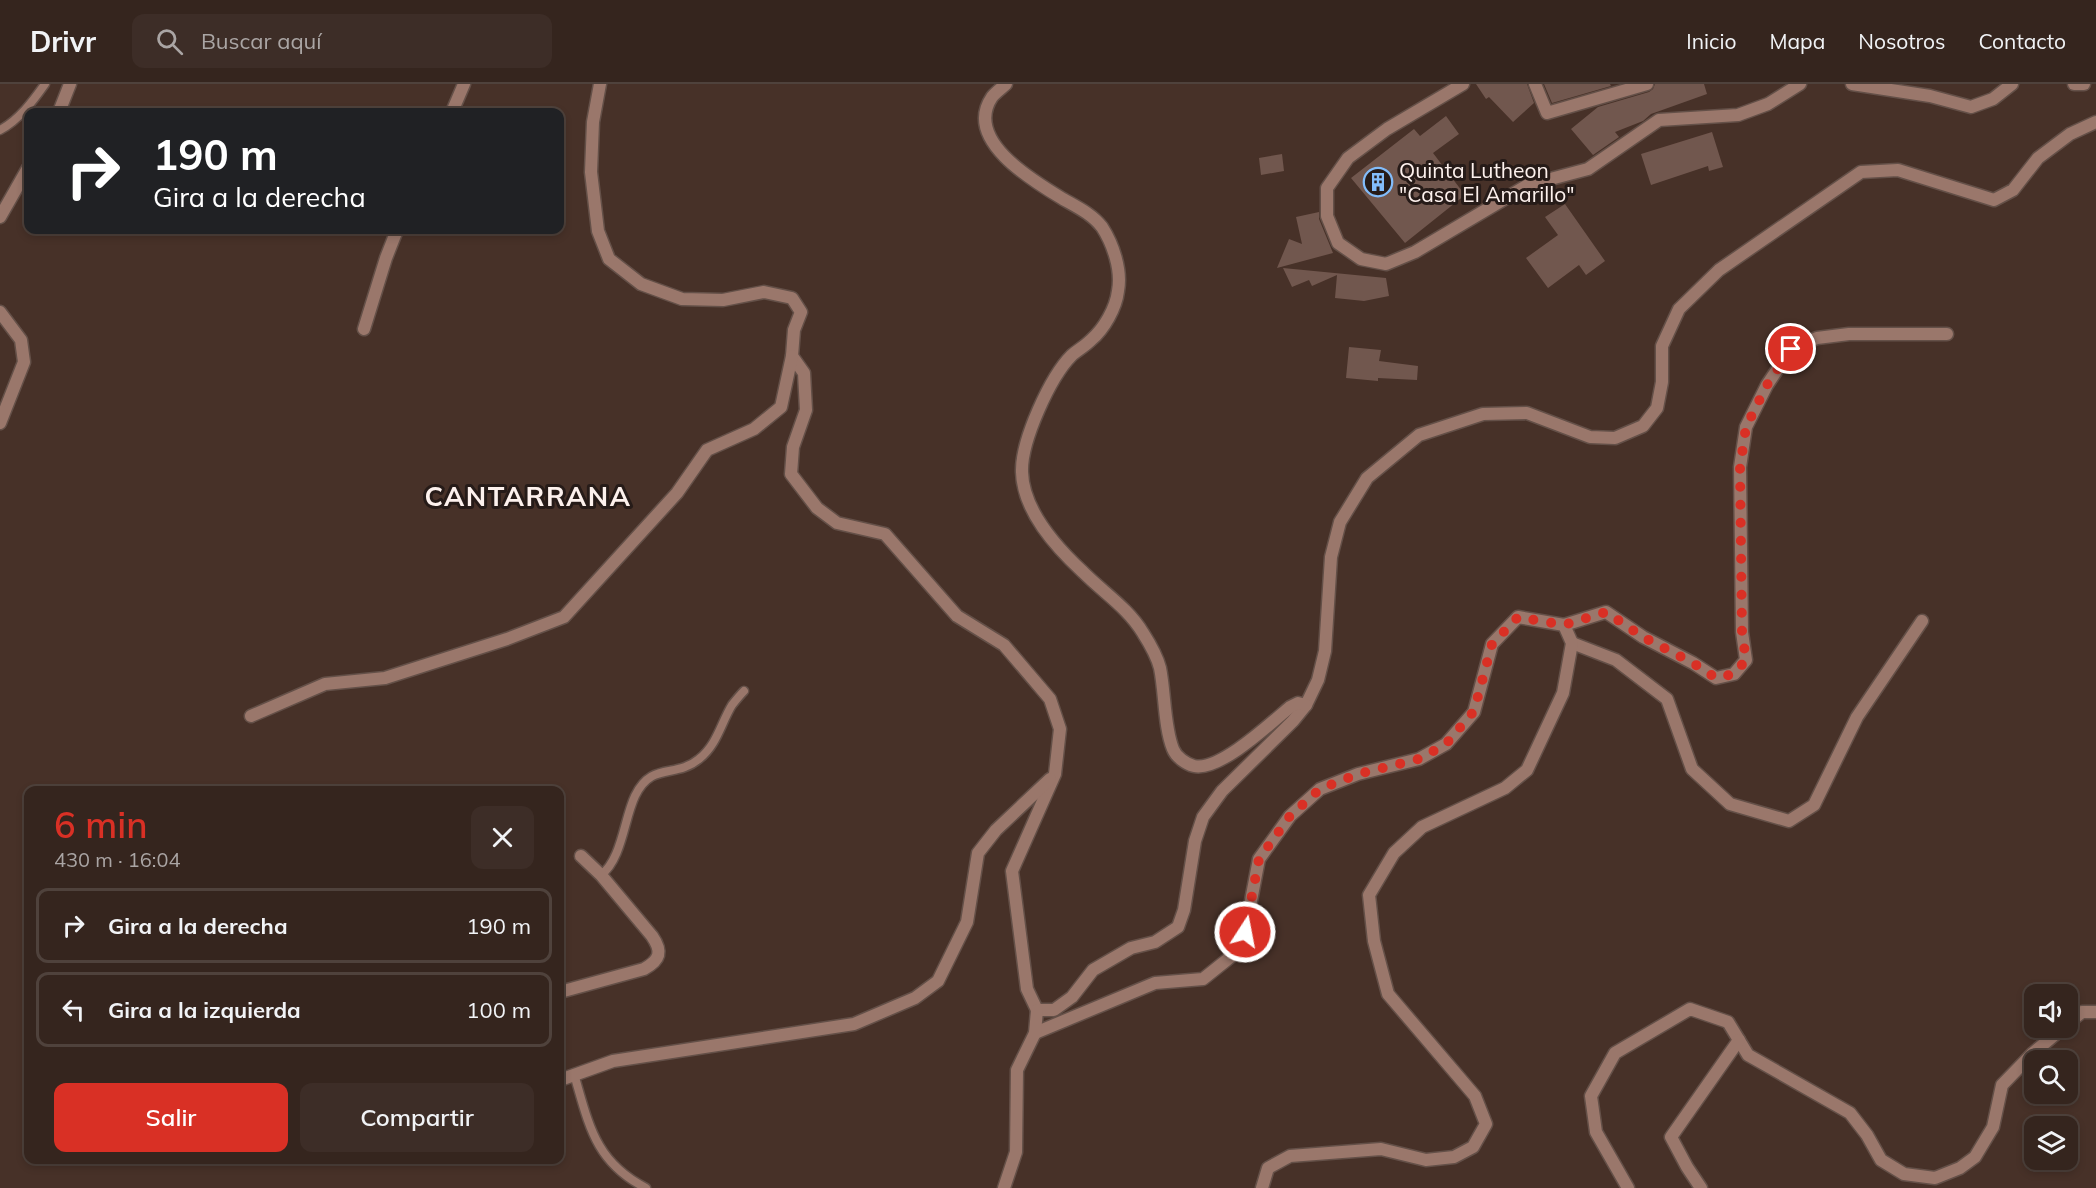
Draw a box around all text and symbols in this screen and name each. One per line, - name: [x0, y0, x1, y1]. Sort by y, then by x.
- search box: [132, 14, 552, 68]
- text: Drivr: [30, 24, 96, 59]
- icon: search: [153, 25, 186, 58]
- text: Buscar aquí: [201, 27, 322, 55]
- text: Inicio: [1686, 28, 1736, 54]
- text: Mapa: [1769, 28, 1825, 54]
- text: Nosotros: [1858, 28, 1945, 54]
- text: Contacto: [1978, 28, 2066, 54]
- text: 190 m: [153, 128, 278, 181]
- icon: right: [54, 132, 132, 210]
- place label: Quinta Lutheon "Casa El Amarillo": [1399, 157, 1575, 207]
- building icon: Quinta Lutheon "Casa El Amarillo": [1362, 166, 1394, 198]
- text: Gira a la derecha: [153, 180, 366, 214]
- pin: [1765, 323, 1816, 374]
- icon: arrive: [1774, 332, 1807, 365]
- district label: CANTARRANA: [424, 479, 632, 513]
- text: 6 min: [54, 802, 148, 847]
- button: close: [471, 806, 534, 869]
- text: 430 m · 16:04: [54, 847, 180, 872]
- position arrow: [1213, 900, 1277, 964]
- icon: right: [57, 909, 90, 942]
- text: Gira a la derecha: [108, 912, 288, 940]
- text: 190 m: [466, 912, 531, 940]
- map controls: [2024, 984, 2078, 1170]
- button: sound: [2024, 984, 2078, 1038]
- icon: left: [57, 993, 90, 1026]
- text: Gira a la izquierda: [108, 996, 301, 1024]
- text: 100 m: [466, 996, 531, 1024]
- button: search: [2024, 1050, 2078, 1104]
- button: Salir: [54, 1083, 288, 1152]
- button: Compartir: [300, 1083, 534, 1152]
- button: layers: [2024, 1116, 2078, 1170]

